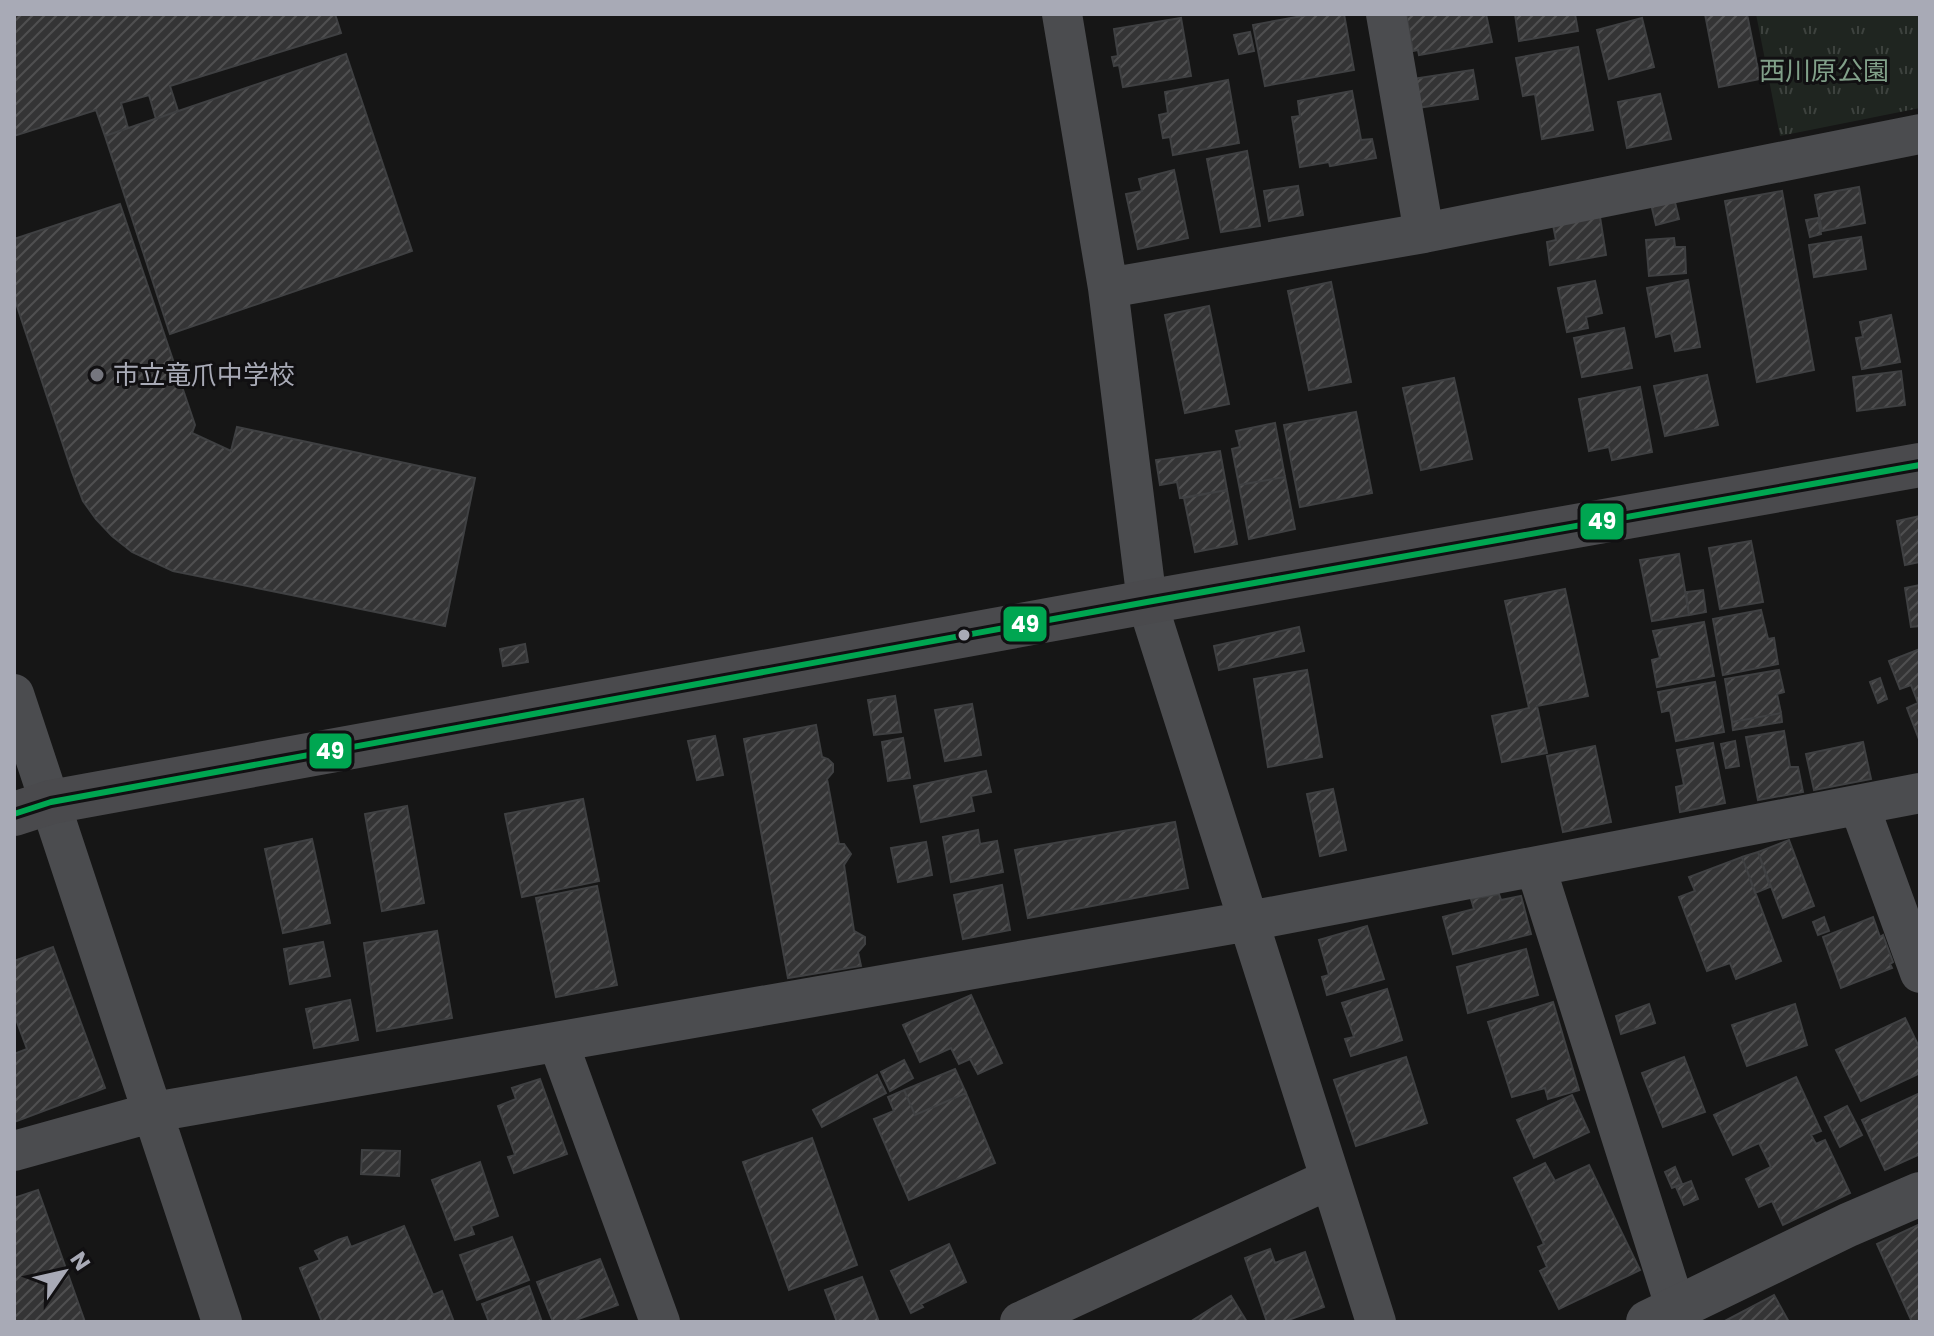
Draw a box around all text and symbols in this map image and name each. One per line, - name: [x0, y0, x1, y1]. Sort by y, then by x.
- park label: 西川原公園: [1759, 53, 1889, 89]
- place label: 市立竜爪中学校: [113, 357, 295, 393]
- marker: 市立竜爪中学校: [88, 366, 106, 384]
- line badge: 49: [1579, 502, 1625, 541]
- text: 49: [1588, 506, 1616, 537]
- line badge: 49: [1002, 605, 1048, 643]
- text: 49: [1011, 609, 1039, 640]
- unlabelled marker: [956, 627, 972, 643]
- line badge: 49: [308, 732, 353, 770]
- text: 49: [316, 736, 344, 767]
- north arrow: [24, 1232, 104, 1312]
- text: N: [63, 1246, 98, 1277]

